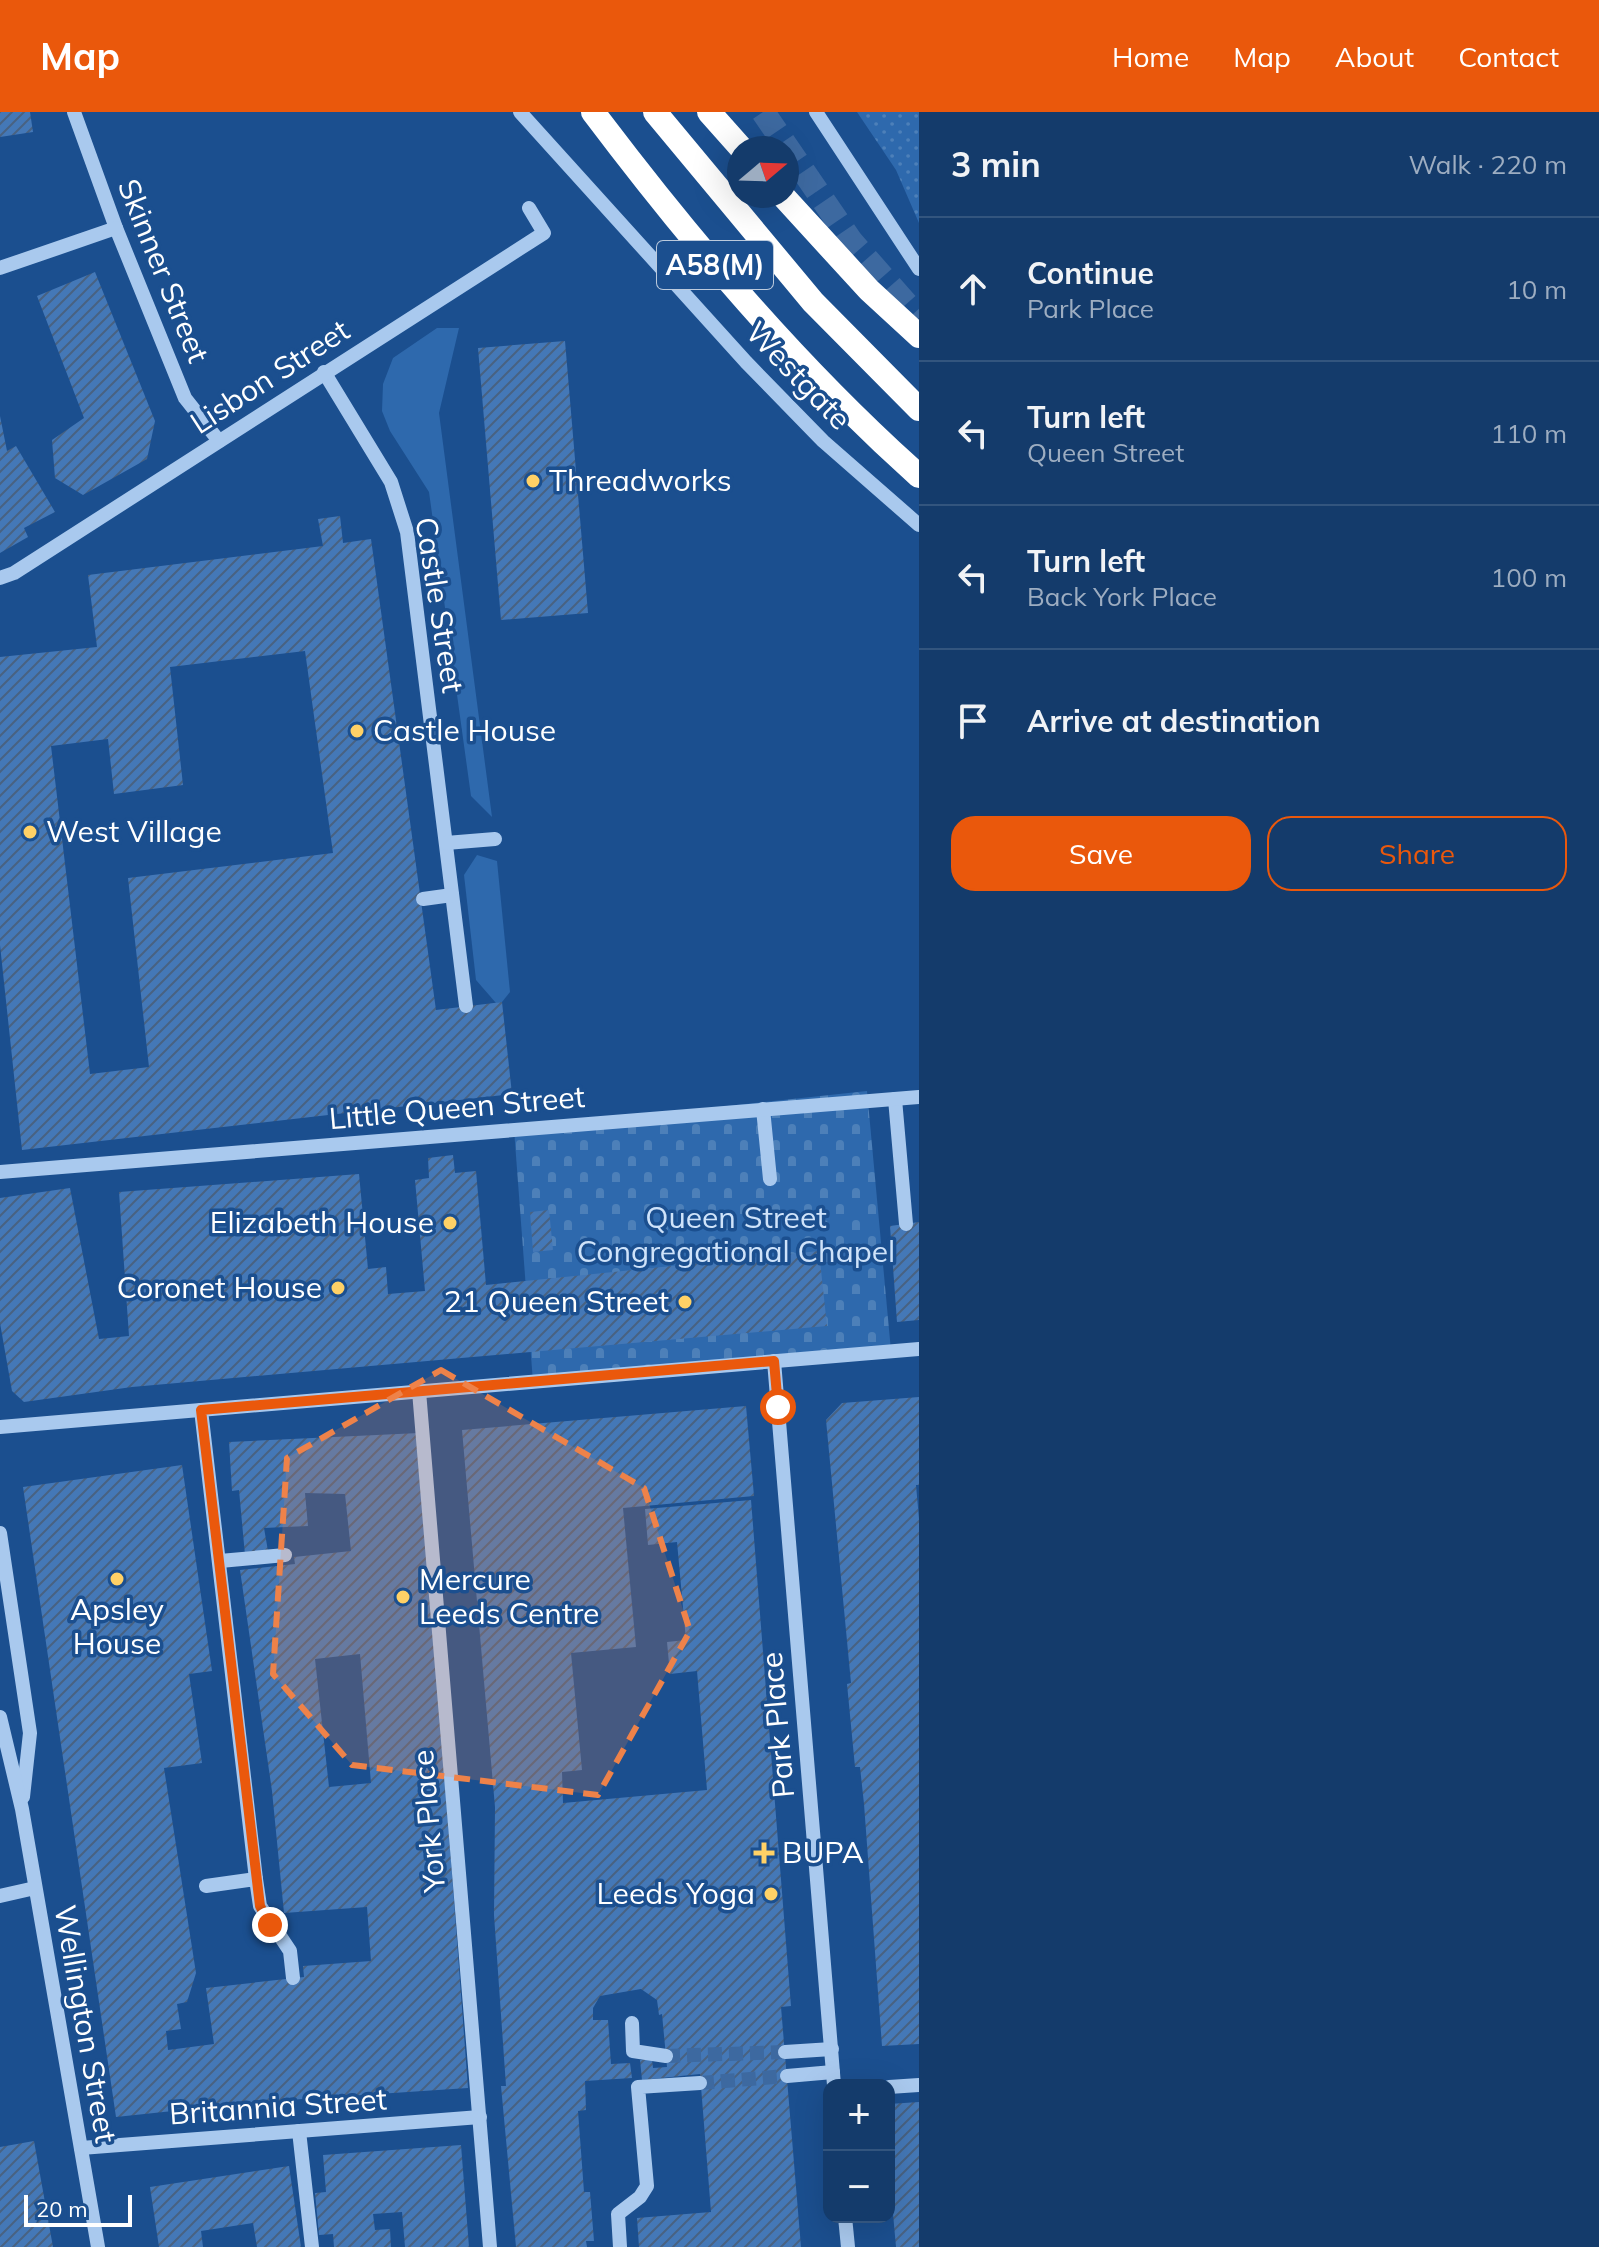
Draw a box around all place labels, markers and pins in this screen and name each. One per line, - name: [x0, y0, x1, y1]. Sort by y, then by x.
- place label: Threadworks: [549, 461, 732, 499]
- marker: Threadworks: [524, 472, 542, 490]
- place label: Castle House: [373, 711, 556, 749]
- marker: Castle House: [348, 722, 366, 740]
- place label: West Village: [46, 812, 222, 850]
- marker: West Village: [21, 823, 39, 841]
- place label: Elizabeth House: [210, 1203, 434, 1241]
- marker: Elizabeth House: [441, 1214, 459, 1232]
- place label: Coronet House: [117, 1268, 322, 1306]
- marker: Coronet House: [329, 1279, 347, 1297]
- place label: 21 Queen Street: [444, 1282, 669, 1320]
- marker: 21 Queen Street: [676, 1293, 694, 1311]
- place label: Mercure Leeds Centre: [419, 1560, 599, 1632]
- marker: Apsley House: [108, 1570, 126, 1588]
- marker: Mercure Leeds Centre: [394, 1588, 412, 1606]
- place label: Apsley House: [70, 1590, 164, 1662]
- place label: BUPA: [782, 1833, 864, 1871]
- marker: BUPA: [753, 1842, 775, 1864]
- place label: Leeds Yoga: [596, 1874, 755, 1912]
- marker: Leeds Yoga: [762, 1885, 780, 1903]

